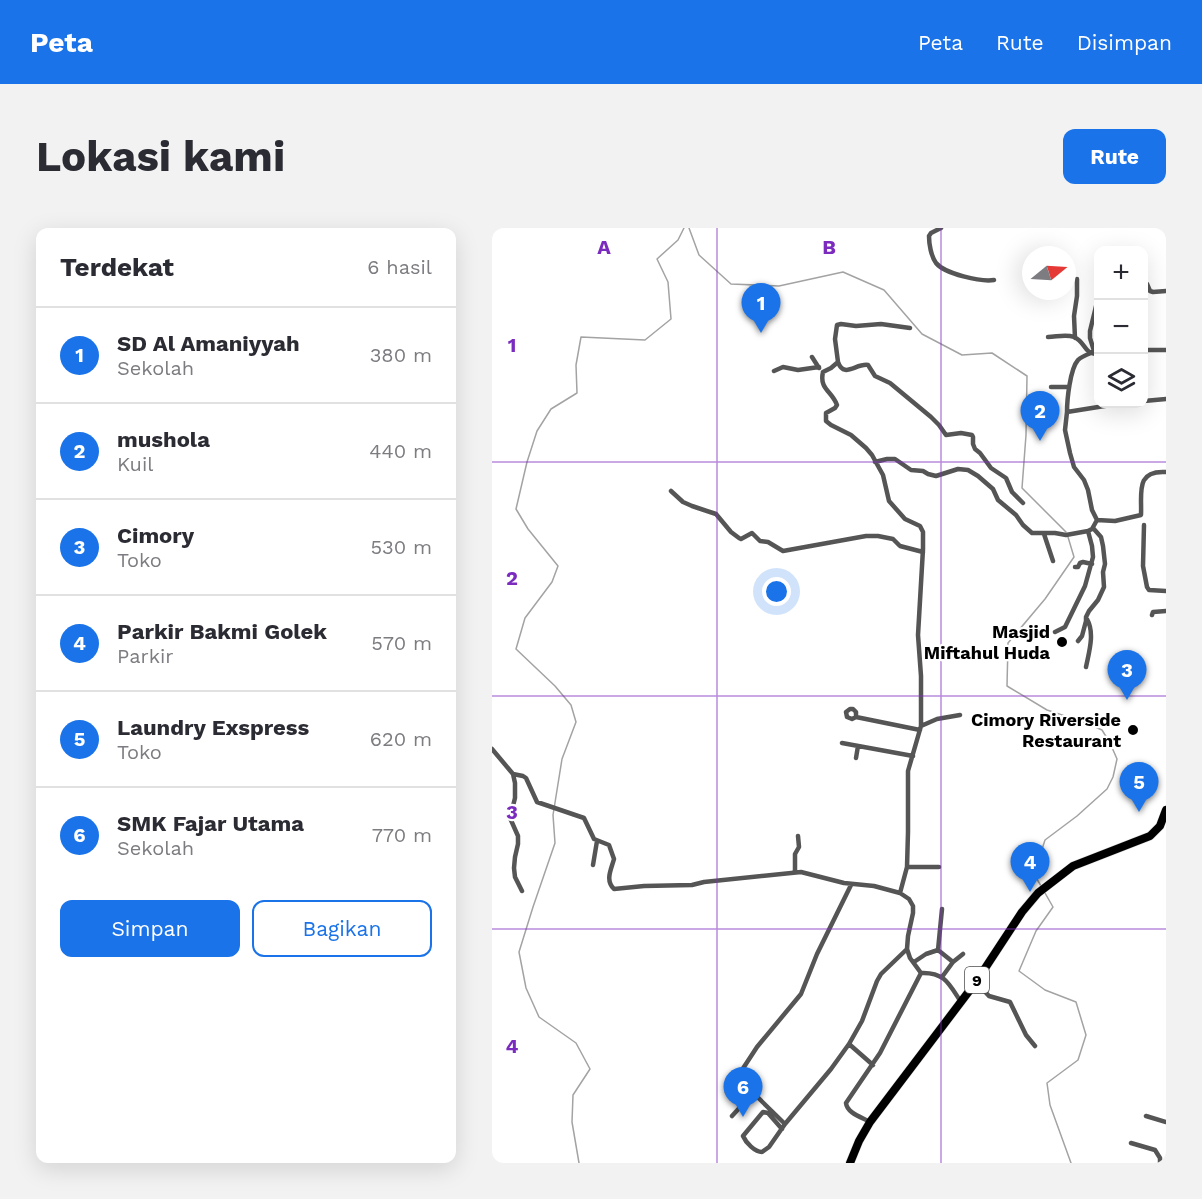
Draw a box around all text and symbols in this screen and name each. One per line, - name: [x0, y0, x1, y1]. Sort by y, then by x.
- text: Peta: [30, 26, 93, 59]
- text: Peta: [918, 30, 963, 55]
- text: Rute: [996, 30, 1044, 55]
- text: Disimpan: [1077, 30, 1172, 55]
- button: Rute: [1063, 129, 1166, 184]
- text: Lokasi kami: [36, 132, 285, 181]
- text: A: [597, 235, 611, 259]
- text: B: [822, 235, 836, 259]
- north arrow: [1022, 246, 1076, 300]
- map controls: [1094, 246, 1148, 408]
- button: +: [1094, 246, 1148, 300]
- text: Terdekat: [60, 252, 174, 282]
- text: 6 hasil: [367, 255, 432, 279]
- pin: 1: [742, 284, 780, 333]
- button: −: [1094, 300, 1148, 354]
- text: SD Al Amaniyyah: [117, 331, 300, 356]
- text: 1: [508, 333, 516, 357]
- text: 1: [75, 343, 84, 367]
- text: 380 m: [370, 343, 432, 367]
- button: layers: [1094, 354, 1148, 408]
- text: Sekolah: [117, 356, 194, 380]
- pin: 2: [1020, 392, 1060, 441]
- text: mushola: [117, 427, 210, 452]
- text: 2: [74, 439, 85, 463]
- text: 440 m: [369, 439, 432, 463]
- text: Kuil: [117, 452, 153, 476]
- text: Cimory: [117, 523, 194, 548]
- text: 3: [74, 535, 85, 559]
- text: 530 m: [370, 535, 432, 559]
- text: Toko: [117, 548, 162, 572]
- text: 2: [506, 566, 518, 590]
- your location: [762, 577, 791, 606]
- text: Parkir Bakmi Golek: [117, 619, 327, 644]
- place label: Masjid Miftahul Huda: [924, 621, 1051, 663]
- text: 4: [73, 631, 86, 655]
- text: 570 m: [371, 631, 432, 655]
- marker: Masjid Miftahul Huda: [1055, 635, 1069, 649]
- text: Parkir: [117, 644, 174, 668]
- pin: 3: [1108, 650, 1146, 700]
- place label: Cimory Riverside Restaurant: [971, 709, 1121, 751]
- text: Laundry Exspress: [117, 715, 309, 740]
- marker: Cimory Riverside Restaurant: [1126, 723, 1140, 737]
- text: 5: [74, 727, 85, 751]
- text: 620 m: [370, 727, 432, 751]
- text: Toko: [117, 740, 162, 764]
- pin: 5: [1120, 762, 1158, 812]
- text: 3: [506, 800, 518, 824]
- text: SMK Fajar Utama: [117, 811, 304, 836]
- text: 6: [73, 823, 86, 847]
- text: 770 m: [372, 823, 432, 847]
- text: Sekolah: [117, 836, 194, 860]
- pin: 4: [1010, 842, 1050, 892]
- button: Simpan: [60, 900, 240, 957]
- button: Bagikan: [252, 900, 432, 957]
- road number: 9: [965, 967, 989, 993]
- text: 4: [506, 1034, 519, 1058]
- pin: 6: [724, 1068, 762, 1117]

